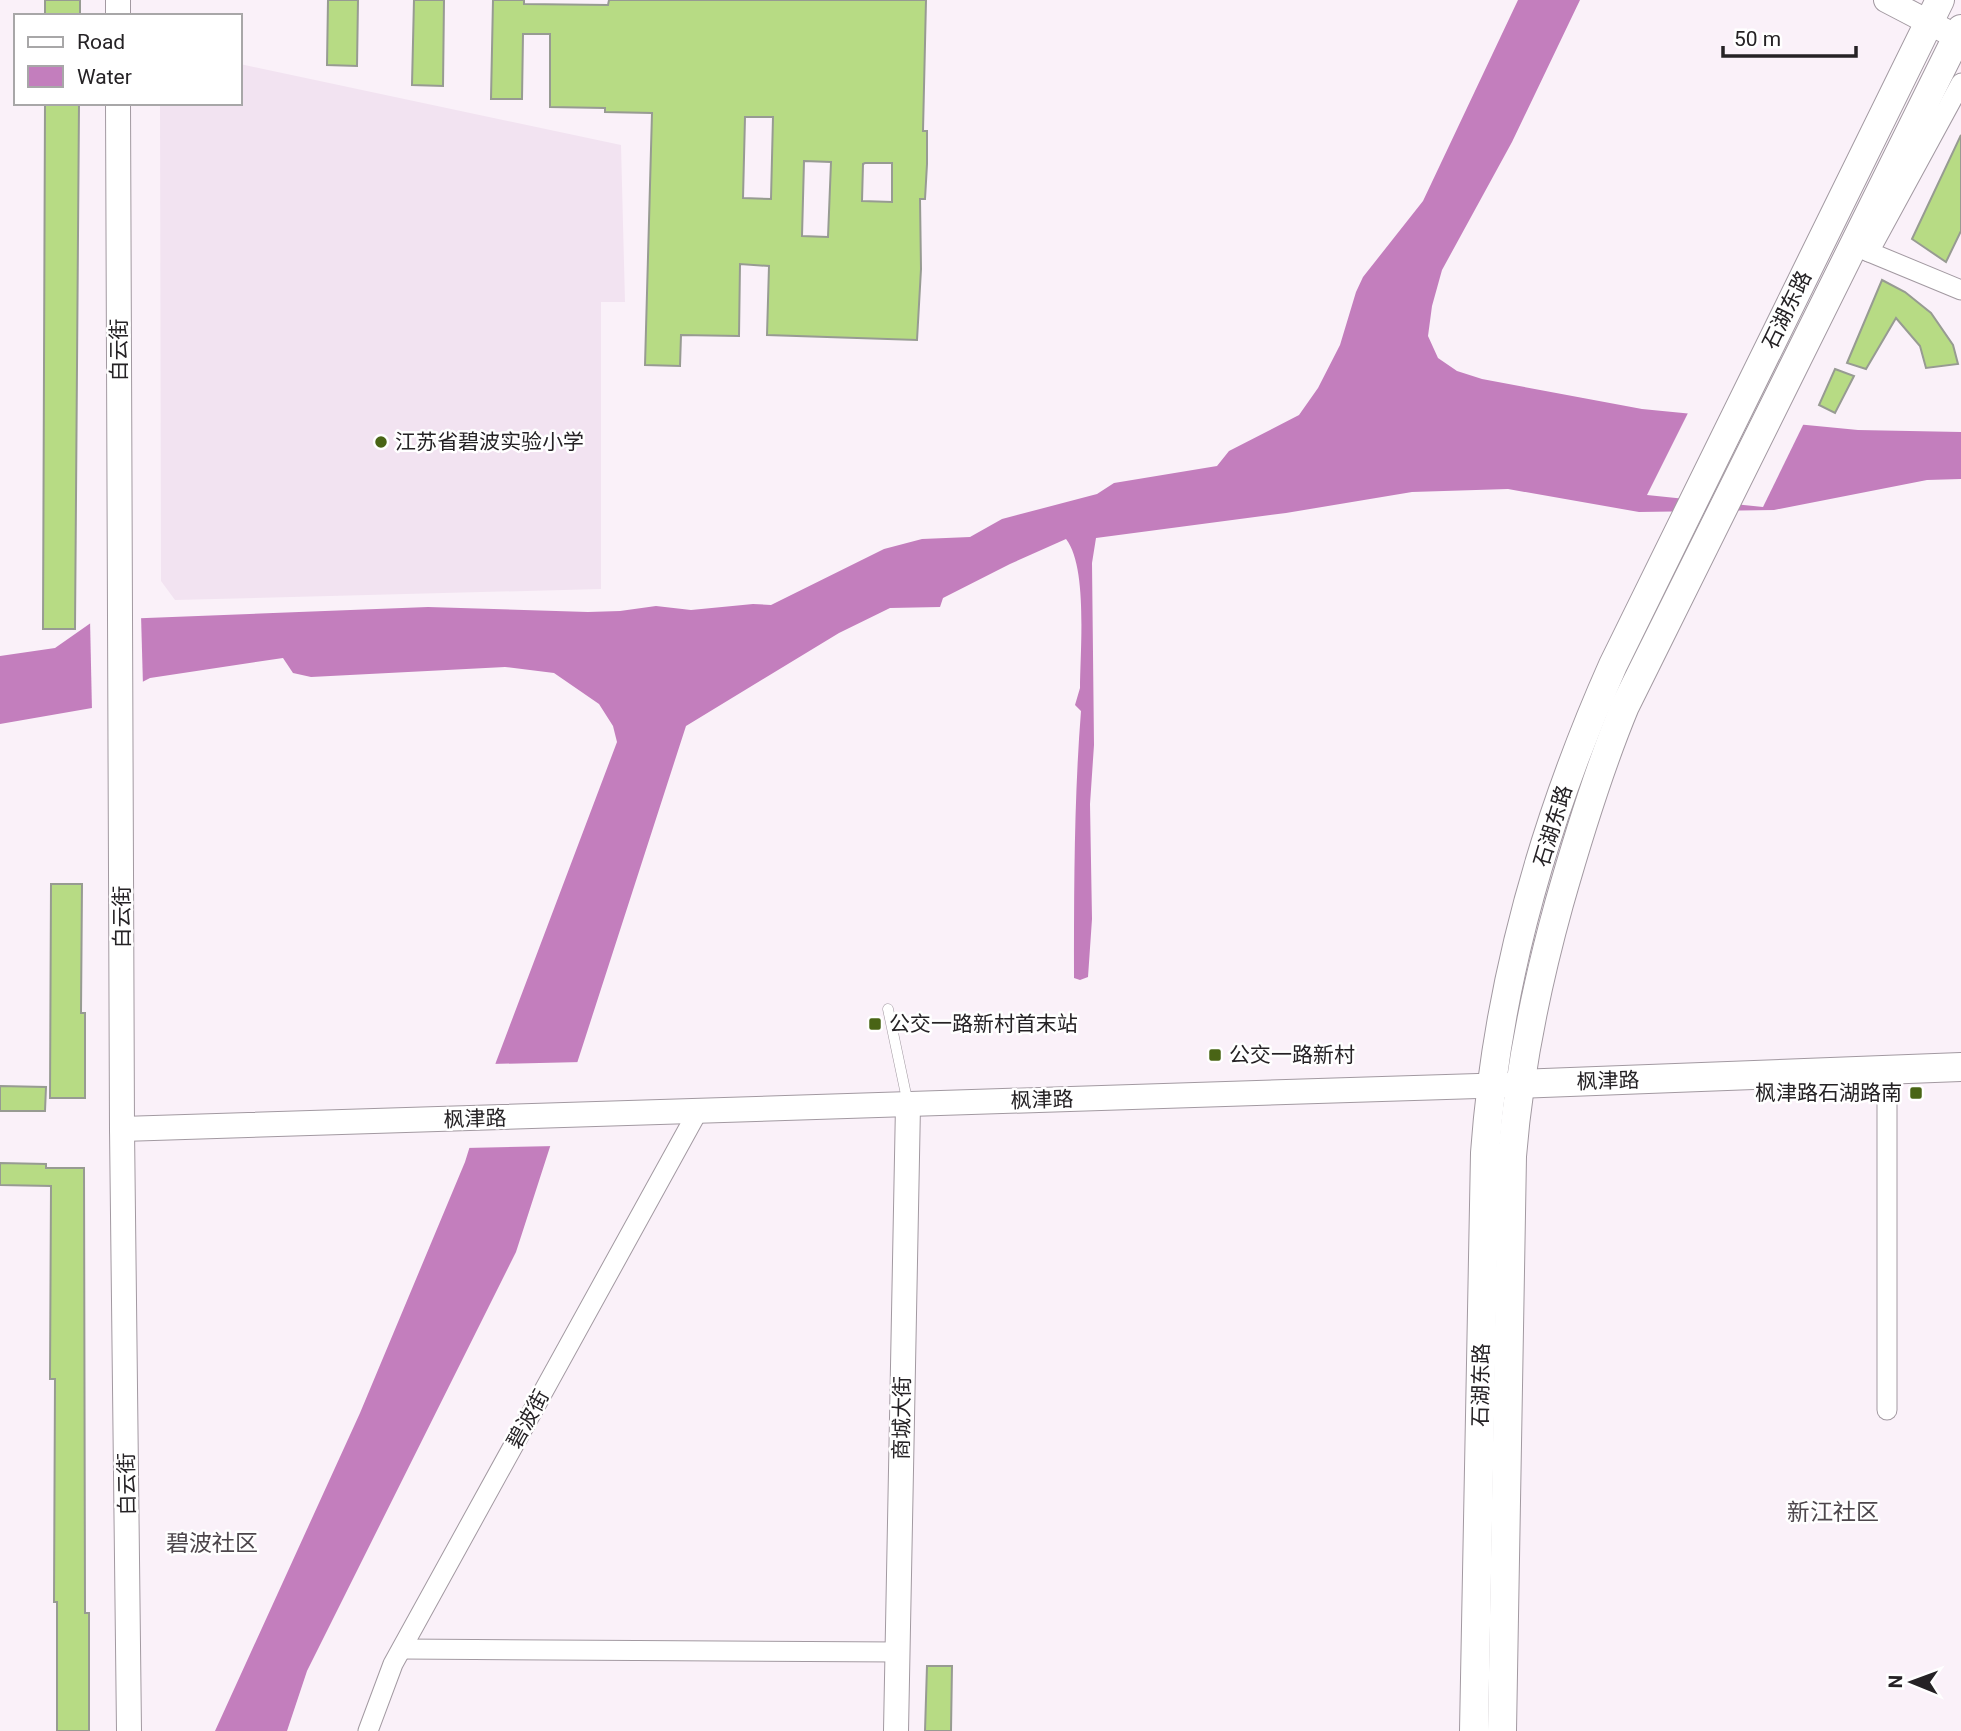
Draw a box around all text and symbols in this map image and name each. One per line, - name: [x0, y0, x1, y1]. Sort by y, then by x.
- legend: [14, 14, 242, 105]
- scale bar: [1723, 14, 1856, 58]
- text: 50 m: [1734, 27, 1781, 51]
- text: Road: [77, 30, 125, 54]
- text: Water: [77, 65, 132, 89]
- street label: 石湖东路: [1758, 267, 1816, 353]
- street label: 白云街: [107, 319, 131, 382]
- place label: 江苏省碧波实验小学: [395, 430, 584, 454]
- marker: 江苏省碧波实验小学: [373, 434, 389, 450]
- street label: 石湖东路: [1529, 782, 1577, 870]
- street label: 白云街: [110, 886, 134, 949]
- place label: 公交一路新村首末站: [889, 1012, 1078, 1036]
- marker: 公交一路新村首末站: [867, 1016, 883, 1032]
- place label: 公交一路新村: [1229, 1043, 1355, 1067]
- marker: 公交一路新村: [1207, 1047, 1223, 1063]
- street label: 枫津路: [1576, 1068, 1640, 1094]
- place label: 枫津路石湖路南: [1755, 1081, 1902, 1105]
- marker: 枫津路石湖路南: [1908, 1085, 1924, 1101]
- street label: 枫津路: [1010, 1087, 1074, 1113]
- street label: 枫津路: [443, 1106, 507, 1132]
- street label: 石湖东路: [1468, 1343, 1494, 1427]
- street label: 商城大街: [889, 1376, 915, 1460]
- street label: 碧波街: [502, 1386, 554, 1452]
- street label: 白云街: [114, 1452, 140, 1516]
- district label: 新江社区: [1787, 1499, 1879, 1526]
- district label: 碧波社区: [166, 1530, 258, 1557]
- north arrow: [1877, 1647, 1947, 1717]
- text: N: [1884, 1675, 1907, 1689]

